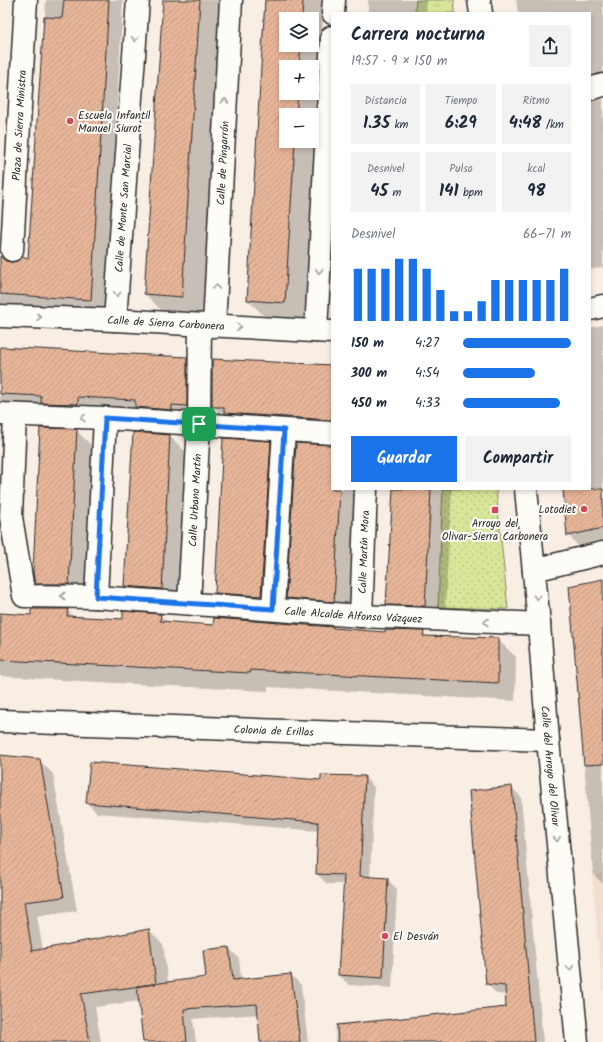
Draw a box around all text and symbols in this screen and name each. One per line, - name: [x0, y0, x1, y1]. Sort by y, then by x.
- map controls: [279, 12, 319, 148]
- button: layers: [279, 12, 319, 52]
- text: Carrera nocturna: [351, 21, 485, 50]
- button: share: [529, 25, 571, 67]
- one-way arrow: [131, 36, 140, 42]
- text: 19:57 · 9 × 150 m: [351, 51, 447, 72]
- button: +: [279, 60, 319, 100]
- street label: Plaza de Sierra Ministra: [8, 69, 32, 181]
- text: Distancia: [364, 92, 407, 110]
- text: Tiempo: [445, 92, 477, 110]
- text: Ritmo: [523, 92, 550, 110]
- one-way arrow: [221, 98, 230, 104]
- place label: Escuela Infantil Manuel Siurot: [78, 107, 151, 138]
- button: −: [279, 108, 319, 148]
- text: 1.35: [363, 110, 390, 137]
- text: 6:29: [445, 110, 477, 137]
- text: 4:48: [509, 110, 542, 137]
- marker: Escuela Infantil Manuel Siurot: [65, 116, 75, 126]
- text: km: [390, 116, 408, 134]
- text: /km: [542, 116, 564, 134]
- street label: Calle de Pingarrón: [212, 120, 235, 206]
- street label: Calle de Monte San Marcial: [110, 143, 138, 273]
- text: Desnivel: [367, 160, 404, 178]
- text: Pulso: [449, 160, 473, 178]
- text: kcal: [527, 160, 545, 178]
- text: 45: [370, 178, 388, 205]
- text: 141: [439, 178, 459, 205]
- text: 98: [527, 178, 546, 205]
- text: m: [388, 184, 401, 202]
- text: bpm: [459, 184, 483, 202]
- text: Desnivel: [351, 224, 395, 245]
- text: 66–71 m: [523, 224, 571, 245]
- one-way arrow: [315, 268, 324, 274]
- one-way arrow: [212, 284, 220, 290]
- one-way arrow: [112, 291, 121, 297]
- street label: Calle de Sierra Carbonera: [107, 312, 225, 336]
- one-way arrow: [36, 313, 42, 322]
- one-way arrow: [236, 323, 242, 332]
- text: 150 m: [351, 333, 384, 354]
- text: 4:27: [415, 333, 439, 354]
- text: 300 m: [351, 363, 387, 384]
- text: 4:54: [415, 363, 440, 384]
- text: 450 m: [351, 393, 387, 414]
- text: 4:33: [415, 393, 440, 414]
- pin: [182, 407, 216, 441]
- one-way arrow: [80, 413, 86, 422]
- icon: arrive: [188, 413, 210, 435]
- button: Guardar: [351, 436, 457, 482]
- button: Compartir: [465, 436, 571, 482]
- street label: Calle Urbano Martín: [184, 453, 207, 547]
- place label: Lotodiet: [538, 501, 577, 519]
- marker: Lotodiet: [579, 504, 589, 514]
- marker: Arroyo del Olivar-Sierra Carbonera: [490, 505, 500, 515]
- street label: Calle Martín Mora: [354, 510, 375, 594]
- place label: Arroyo del Olivar-Sierra Carbonera: [442, 515, 548, 546]
- one-way arrow: [60, 592, 66, 600]
- one-way arrow: [532, 594, 541, 601]
- street label: Calle Alcalde Alfonso Vázquez: [283, 603, 423, 629]
- one-way arrow: [483, 617, 489, 626]
- street label: Calle del Arroyo del Olivar: [535, 705, 564, 828]
- street label: Colonia de Erillas: [233, 721, 315, 742]
- one-way arrow: [553, 836, 562, 842]
- place label: El Desván: [393, 928, 439, 946]
- marker: El Desván: [380, 931, 390, 941]
- one-way arrow: [565, 965, 574, 971]

